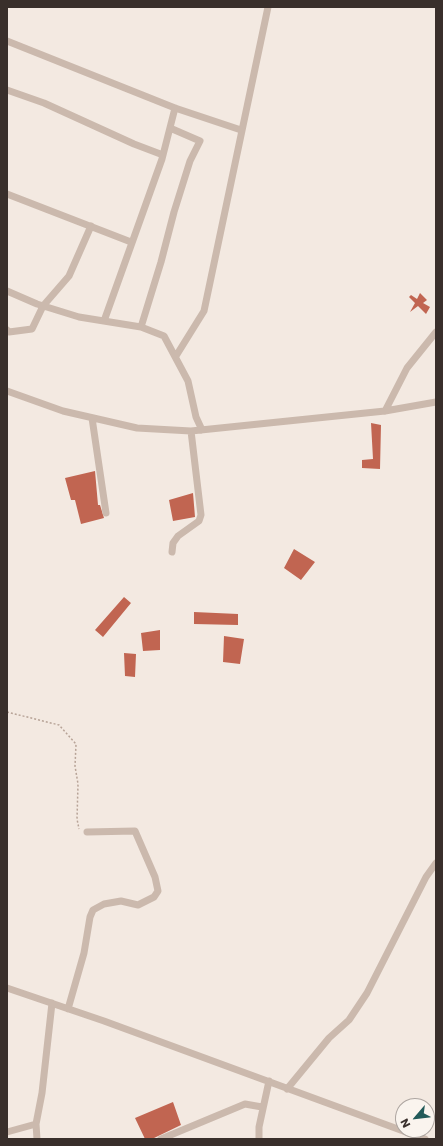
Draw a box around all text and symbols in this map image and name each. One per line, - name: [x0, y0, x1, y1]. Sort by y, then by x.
- north arrow: [395, 1098, 435, 1138]
- text: N: [396, 1116, 414, 1131]

